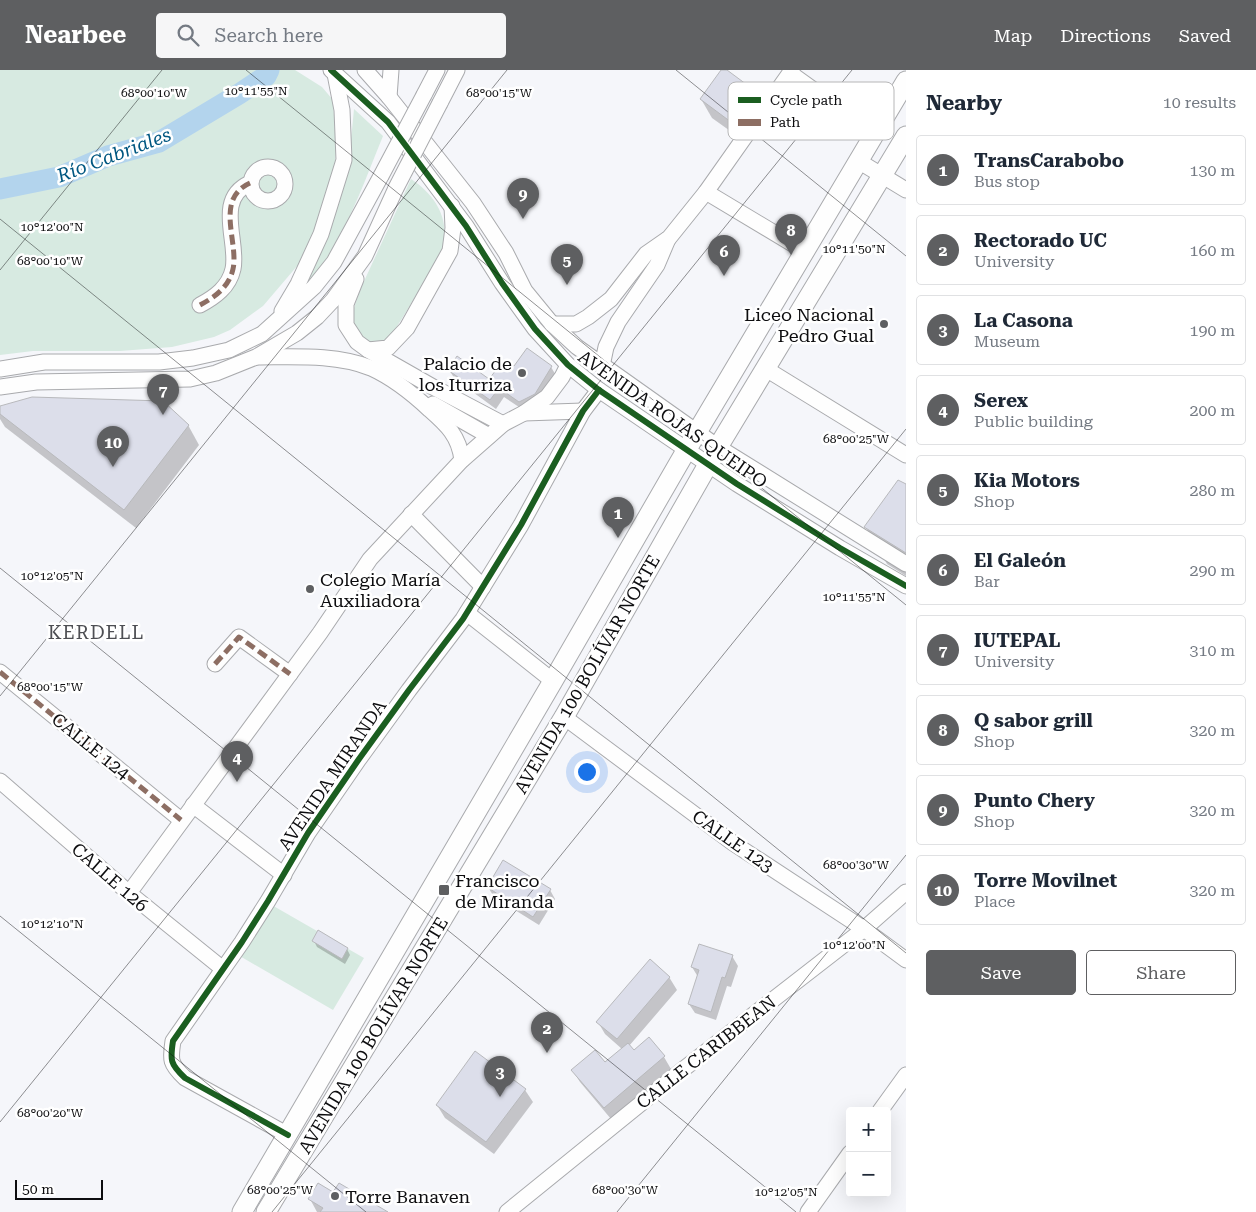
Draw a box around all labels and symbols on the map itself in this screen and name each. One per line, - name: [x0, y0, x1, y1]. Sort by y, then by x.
- legend: [728, 82, 894, 140]
- text: 10°11'55"N: [224, 84, 288, 98]
- text: 68°00'10"W: [121, 86, 188, 100]
- text: 68°00'15"W: [466, 86, 533, 100]
- text: Cycle path: [770, 92, 842, 108]
- text: Path: [770, 114, 800, 130]
- water label: Río Cabriales: [53, 123, 175, 188]
- pin: 9: [507, 178, 539, 219]
- pin: 8: [775, 214, 807, 255]
- text: 10°12'00"N: [20, 220, 84, 234]
- pin: 6: [708, 235, 740, 276]
- text: 10°11'50"N: [822, 242, 886, 256]
- pin: 5: [551, 244, 583, 285]
- text: 68°00'10"W: [17, 254, 84, 268]
- place label: Liceo Nacional Pedro Gual: [744, 304, 874, 346]
- marker: Liceo Nacional Pedro Gual: [878, 318, 890, 330]
- street label: AVENIDA ROJAS QUEIPO: [575, 346, 771, 492]
- place label: Palacio de los Iturriza: [419, 353, 512, 395]
- marker: Palacio de los Iturriza: [516, 367, 528, 379]
- pin: 7: [147, 374, 179, 415]
- pin: 10: [97, 426, 129, 467]
- text: 68°00'25"W: [823, 432, 890, 446]
- pin: 1: [602, 497, 634, 538]
- street label: AVENIDA 100 BOLÍVAR NORTE: [510, 551, 664, 797]
- text: 10°12'05"N: [20, 569, 84, 583]
- place label: Colegio María Auxiliadora: [320, 569, 441, 611]
- marker: Colegio María Auxiliadora: [304, 583, 316, 595]
- text: 10°11'55"N: [822, 590, 886, 604]
- district label: KERDELL: [48, 621, 144, 644]
- text: 68°00'15"W: [17, 680, 84, 694]
- street label: AVENIDA MIRANDA: [274, 695, 390, 854]
- street label: CALLE 124: [48, 708, 134, 784]
- pin: 4: [221, 741, 253, 782]
- your location: [574, 759, 600, 785]
- street label: CALLE 123: [688, 805, 778, 877]
- street label: CALLE 126: [68, 838, 152, 916]
- text: 68°00'30"W: [823, 858, 890, 872]
- place label: Francisco de Miranda: [455, 870, 554, 912]
- marker: Francisco de Miranda: [437, 883, 451, 897]
- street label: AVENIDA 100 BOLÍVAR NORTE: [294, 913, 452, 1157]
- text: 10°12'10"N: [20, 917, 84, 931]
- text: 10°12'00"N: [822, 938, 886, 952]
- street label: CALLE CARIBBEAN: [632, 991, 780, 1113]
- pin: 2: [531, 1012, 563, 1053]
- pin: 3: [484, 1056, 516, 1097]
- text: 68°00'20"W: [17, 1106, 84, 1120]
- scale bar: [15, 1177, 102, 1200]
- text: 68°00'25"W: [247, 1183, 314, 1197]
- text: 68°00'30"W: [592, 1183, 659, 1197]
- text: 10°12'05"N: [754, 1185, 818, 1199]
- place label: Torre Banaven: [345, 1186, 471, 1207]
- marker: Torre Banaven: [329, 1190, 341, 1202]

